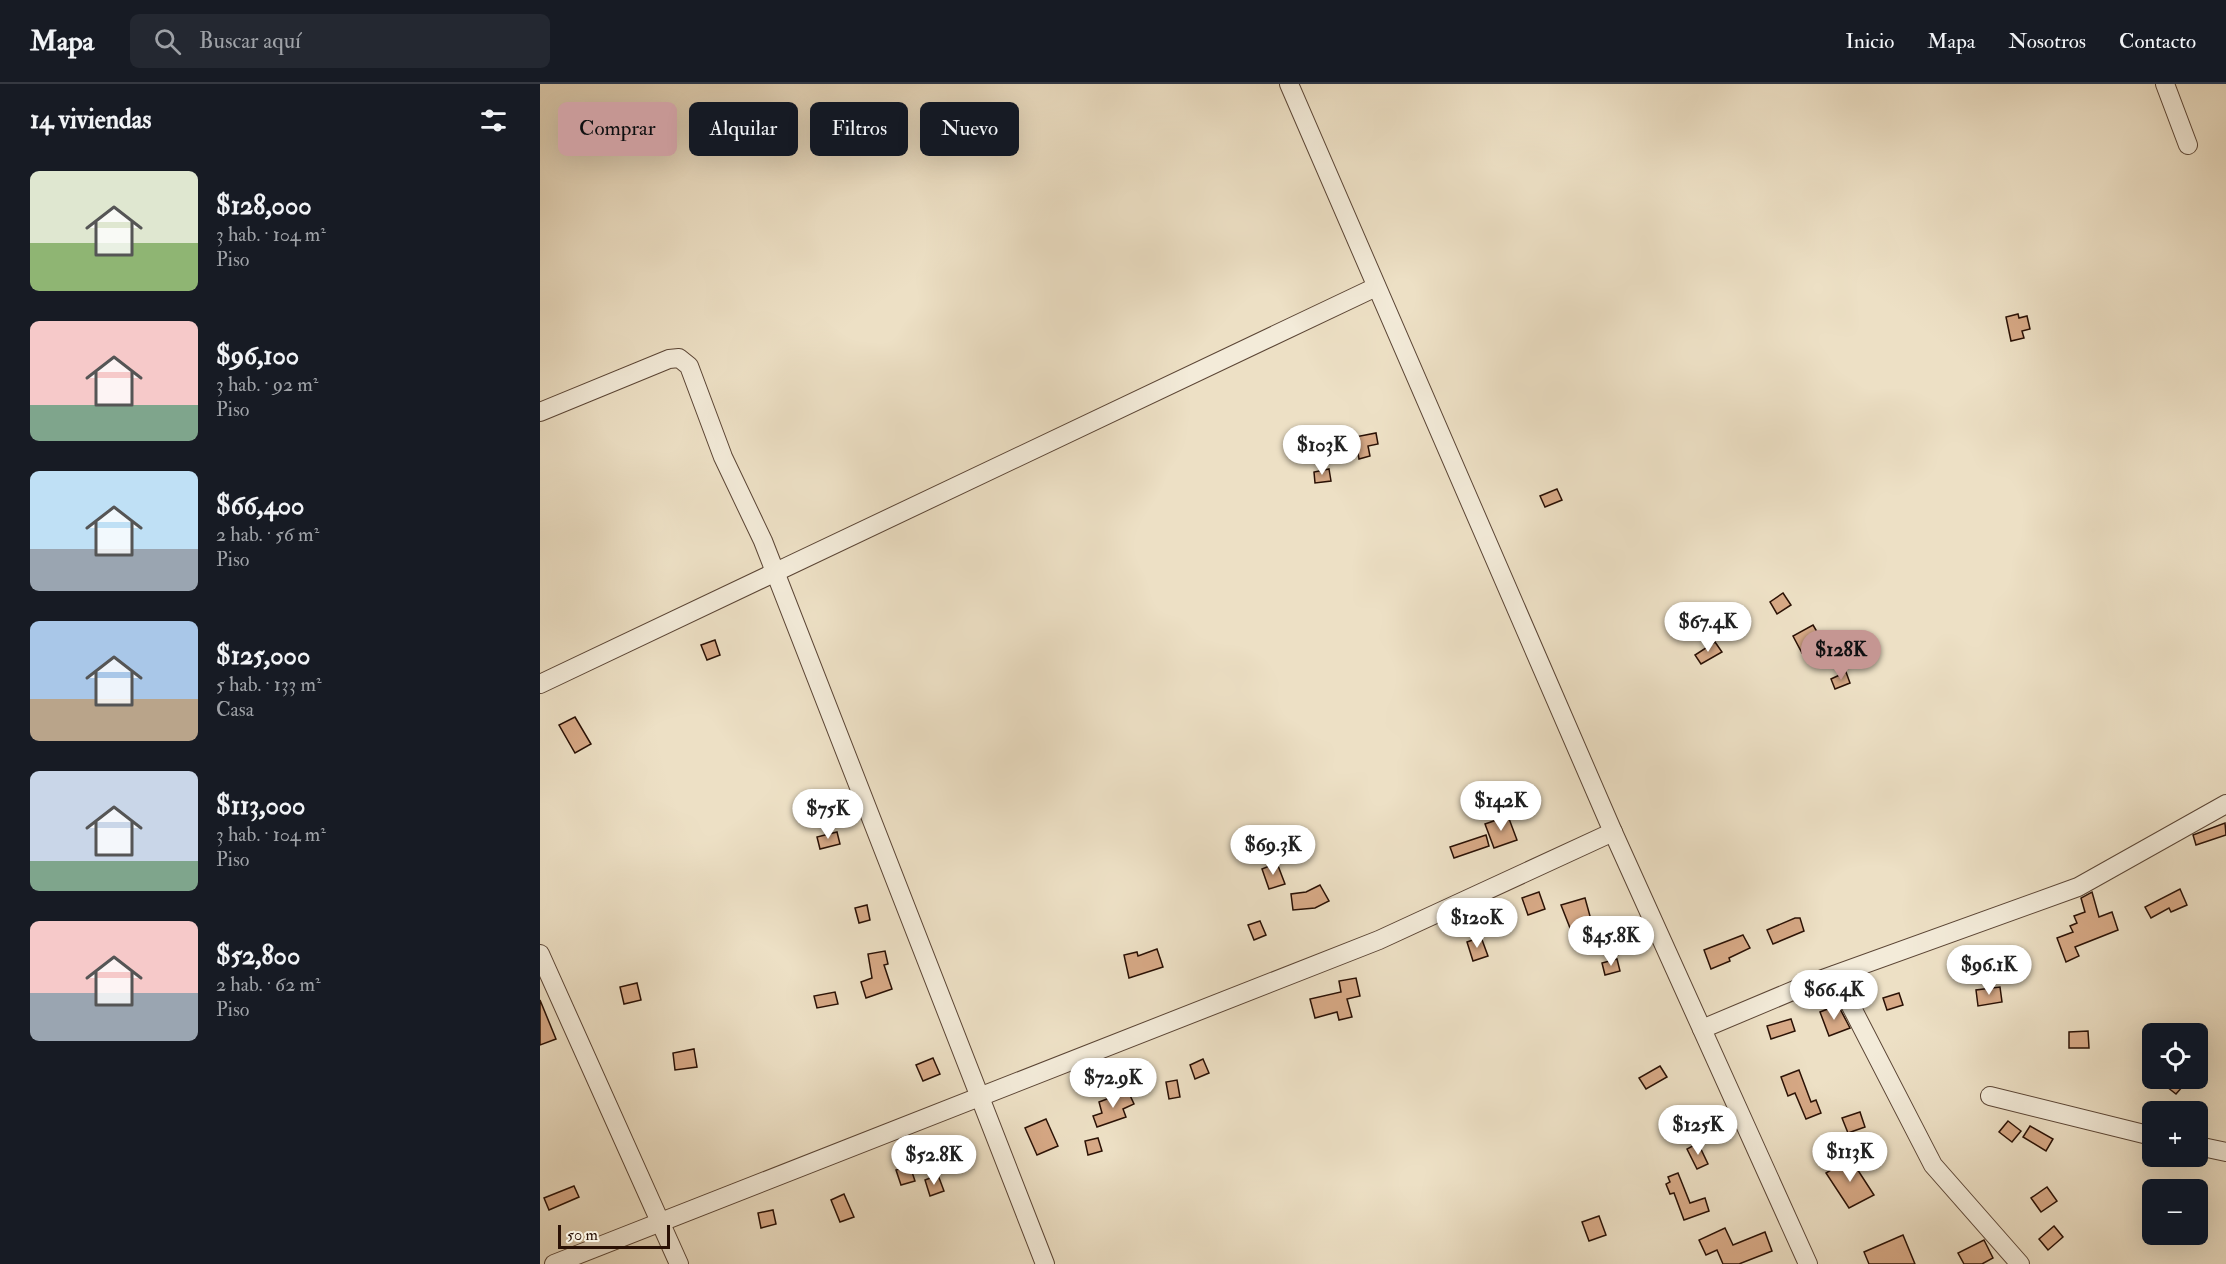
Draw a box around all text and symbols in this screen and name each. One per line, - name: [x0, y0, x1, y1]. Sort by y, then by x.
- search box: [130, 14, 550, 68]
- text: Mapa: [30, 24, 94, 59]
- icon: search: [151, 25, 184, 58]
- text: Buscar aquí: [199, 27, 301, 55]
- text: Inicio: [1845, 28, 1894, 55]
- text: Mapa: [1927, 28, 1975, 55]
- text: Nosotros: [2008, 28, 2086, 55]
- text: Contacto: [2119, 28, 2196, 55]
- chip: Comprar: [558, 102, 677, 156]
- chip: Alquilar: [689, 102, 798, 156]
- chip: Filtros: [810, 102, 908, 156]
- chip: Nuevo: [920, 102, 1019, 156]
- text: 14 viviendas: [30, 104, 151, 136]
- icon: filters: [477, 104, 510, 137]
- text: $128,000: [216, 190, 312, 222]
- icon: home: [78, 195, 150, 267]
- text: 3 hab. · 104 m²: [216, 222, 326, 247]
- text: Piso: [216, 247, 249, 272]
- text: $96,100: [216, 340, 299, 372]
- icon: home: [78, 345, 150, 417]
- text: 3 hab. · 92 m²: [216, 372, 318, 397]
- text: Piso: [216, 397, 249, 422]
- pin: $103K: [1280, 425, 1364, 476]
- text: $103K: [1297, 432, 1347, 457]
- text: $66,400: [216, 490, 304, 522]
- icon: home: [78, 495, 150, 567]
- text: 2 hab. · 56 m²: [216, 522, 319, 547]
- text: Piso: [216, 547, 249, 572]
- pin: $67.4K: [1659, 602, 1757, 653]
- text: $67.4K: [1678, 609, 1738, 634]
- pin: $128K: [1799, 630, 1883, 681]
- text: $128K: [1815, 637, 1867, 662]
- text: $125,000: [216, 640, 310, 672]
- icon: home: [78, 645, 150, 717]
- text: 5 hab. · 133 m²: [216, 672, 322, 697]
- text: Casa: [216, 697, 254, 722]
- pin: $142K: [1459, 781, 1543, 832]
- text: $142K: [1474, 788, 1528, 813]
- pin: $75K: [792, 789, 864, 840]
- text: $113,000: [216, 790, 305, 822]
- icon: home: [78, 795, 150, 867]
- text: $75K: [806, 796, 850, 821]
- text: 3 hab. · 104 m²: [216, 822, 326, 847]
- pin: $69.3K: [1224, 825, 1322, 876]
- text: $69.3K: [1244, 832, 1302, 857]
- text: Piso: [216, 847, 249, 872]
- pin: $120K: [1435, 898, 1519, 949]
- text: $120K: [1451, 905, 1503, 930]
- pin: $45.8K: [1562, 916, 1660, 967]
- text: $45.8K: [1582, 923, 1640, 948]
- text: $52,800: [216, 940, 300, 972]
- icon: home: [78, 945, 150, 1017]
- pin: $96.1K: [1940, 945, 2038, 996]
- text: $96.1K: [1961, 952, 2017, 977]
- pin: $66.4K: [1785, 970, 1883, 1021]
- text: 2 hab. · 62 m²: [216, 972, 321, 997]
- text: $66.4K: [1804, 977, 1864, 1002]
- text: Piso: [216, 997, 249, 1022]
- map controls: [2142, 1023, 2208, 1245]
- button: locate: [2142, 1023, 2208, 1089]
- pin: $72.9K: [1064, 1058, 1162, 1109]
- text: $72.9K: [1084, 1065, 1142, 1090]
- button: +: [2142, 1101, 2208, 1167]
- pin: $125K: [1656, 1105, 1740, 1156]
- text: $125K: [1672, 1112, 1724, 1137]
- pin: $113K: [1808, 1132, 1892, 1183]
- pin: $52.8K: [885, 1135, 983, 1186]
- text: $113K: [1826, 1139, 1874, 1164]
- text: $52.8K: [905, 1142, 963, 1167]
- button: −: [2142, 1179, 2208, 1245]
- scale bar: [558, 1222, 670, 1250]
- text: 50 m: [567, 1225, 598, 1245]

